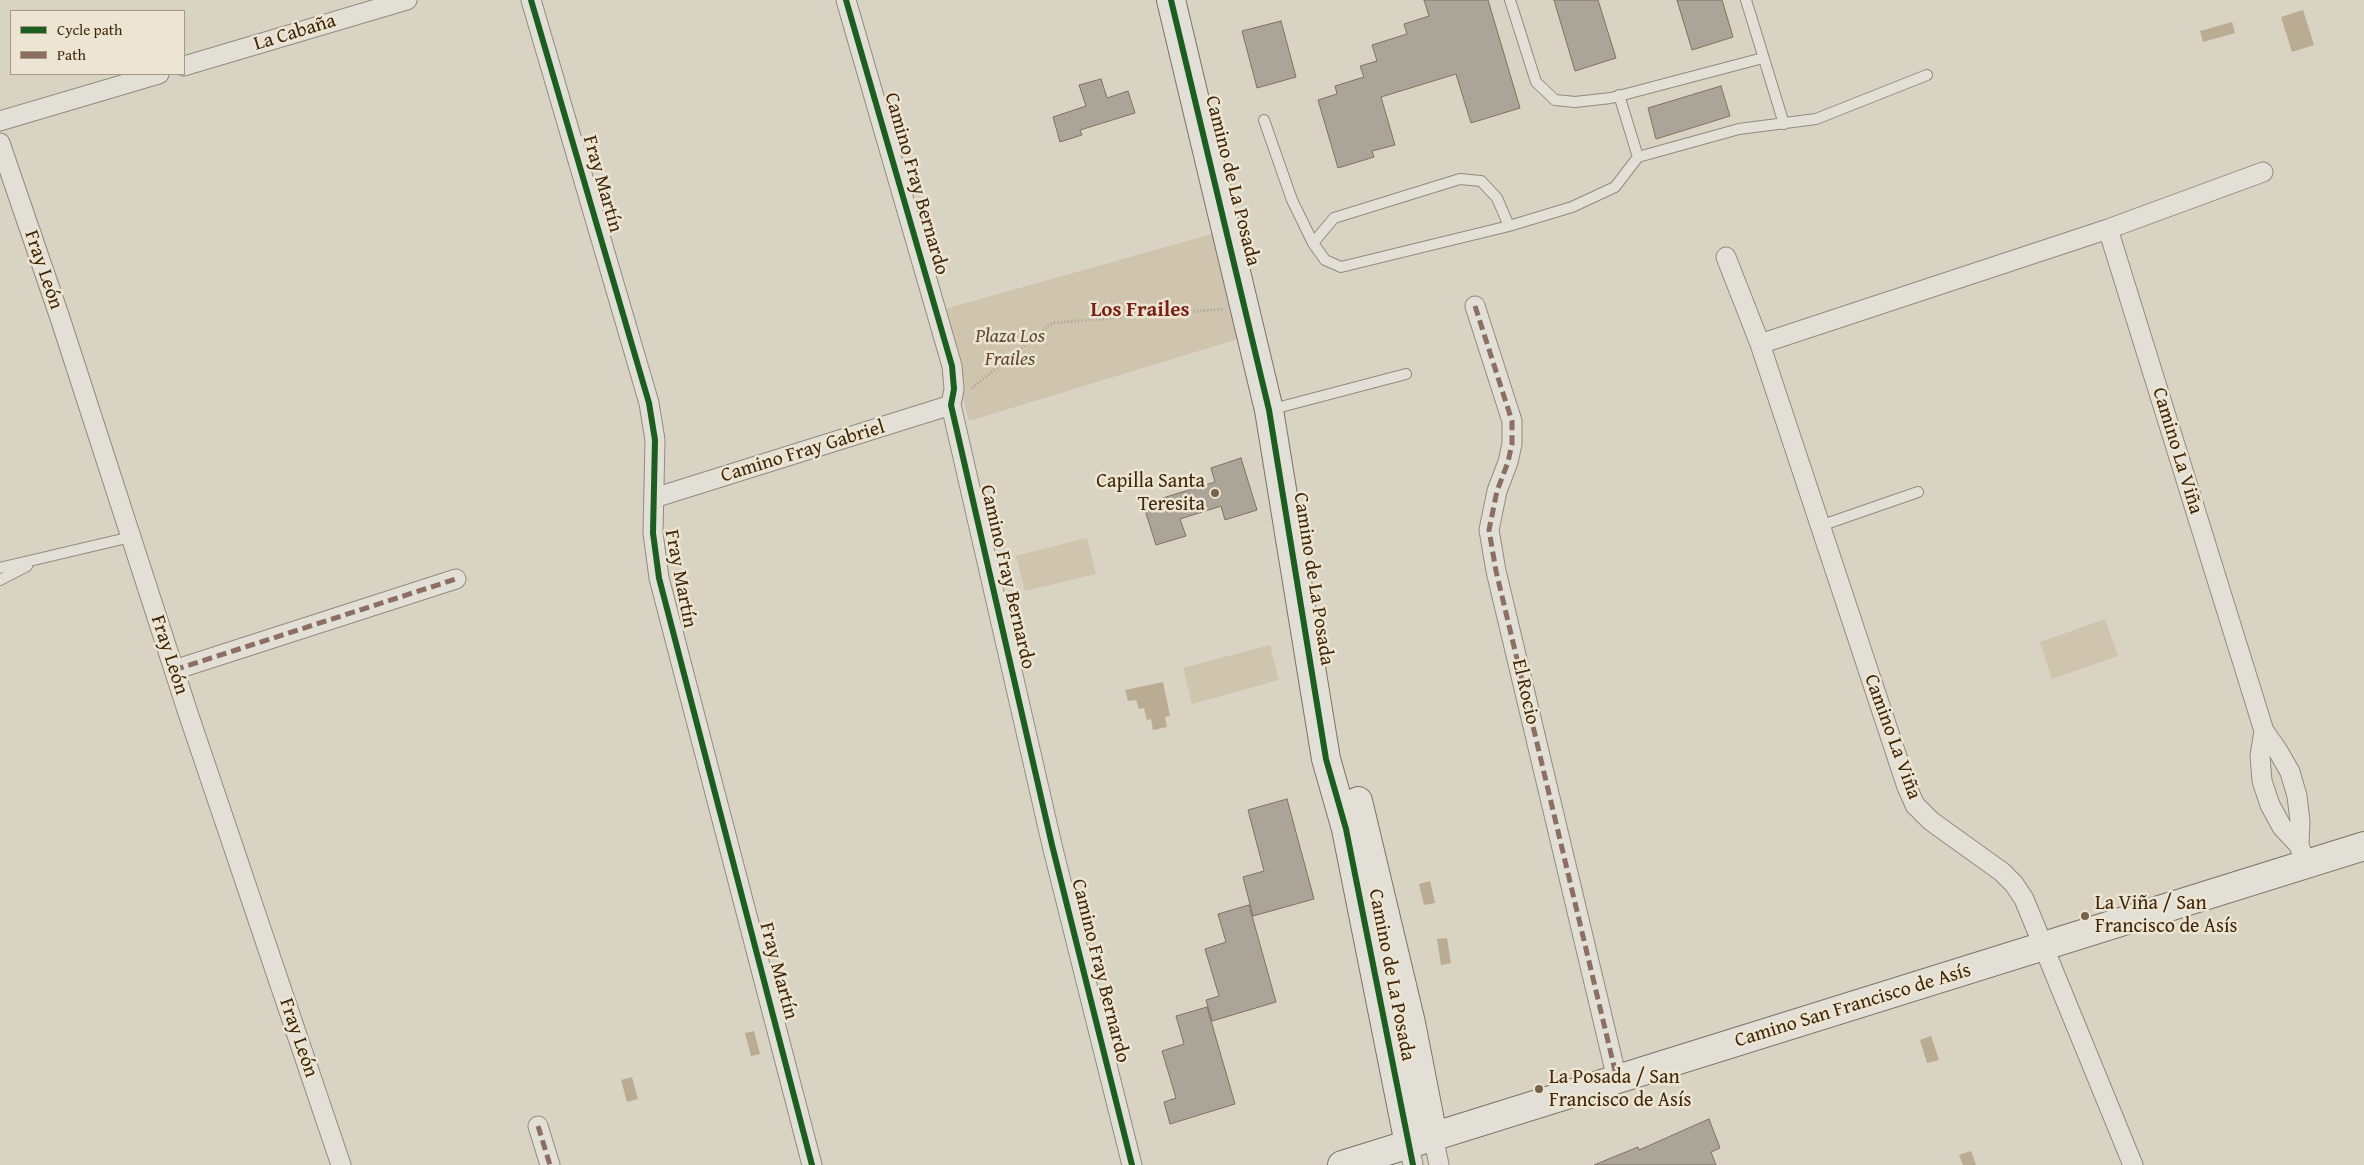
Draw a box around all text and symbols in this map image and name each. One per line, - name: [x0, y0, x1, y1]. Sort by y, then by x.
- street label: La Cabaña: [251, 9, 339, 57]
- legend: [10, 10, 185, 75]
- text: Cycle path: [57, 19, 123, 40]
- text: Path: [57, 44, 86, 65]
- street label: Camino Fray Bernardo: [879, 90, 953, 278]
- street label: Camino de La Posada: [1199, 93, 1265, 269]
- street label: Fray Martín: [577, 133, 627, 235]
- street label: Fray León: [18, 227, 68, 313]
- district label: Los Frailes: [1090, 298, 1190, 324]
- park label: Plaza Los Frailes: [975, 325, 1045, 372]
- street label: Camino La Viña: [2146, 385, 2208, 517]
- street label: Camino Fray Gabriel: [718, 416, 888, 488]
- place label: Capilla Santa Teresita: [1096, 470, 1205, 517]
- street label: Camino Fray Bernardo: [974, 483, 1040, 671]
- marker: Capilla Santa Teresita: [1209, 487, 1221, 499]
- street label: Camino de La Posada: [1287, 491, 1339, 667]
- street label: Fray Martín: [659, 528, 701, 630]
- street label: Fray León: [145, 612, 193, 698]
- street label: El Rocio: [1506, 657, 1544, 727]
- street label: Camino La Viña: [1858, 671, 1926, 803]
- street label: Camino Fray Bernardo: [1066, 877, 1134, 1065]
- street label: Camino de La Posada: [1363, 887, 1419, 1063]
- place label: La Viña / San Francisco de Asís: [2095, 892, 2237, 939]
- marker: La Viña / San Francisco de Asís: [2079, 910, 2091, 922]
- street label: Fray Martín: [754, 920, 802, 1022]
- street label: Camino San Francisco de Asís: [1732, 959, 1974, 1053]
- street label: Fray León: [273, 995, 323, 1081]
- place label: La Posada / San Francisco de Asís: [1549, 1066, 1691, 1113]
- marker: La Posada / San Francisco de Asís: [1533, 1083, 1545, 1095]

